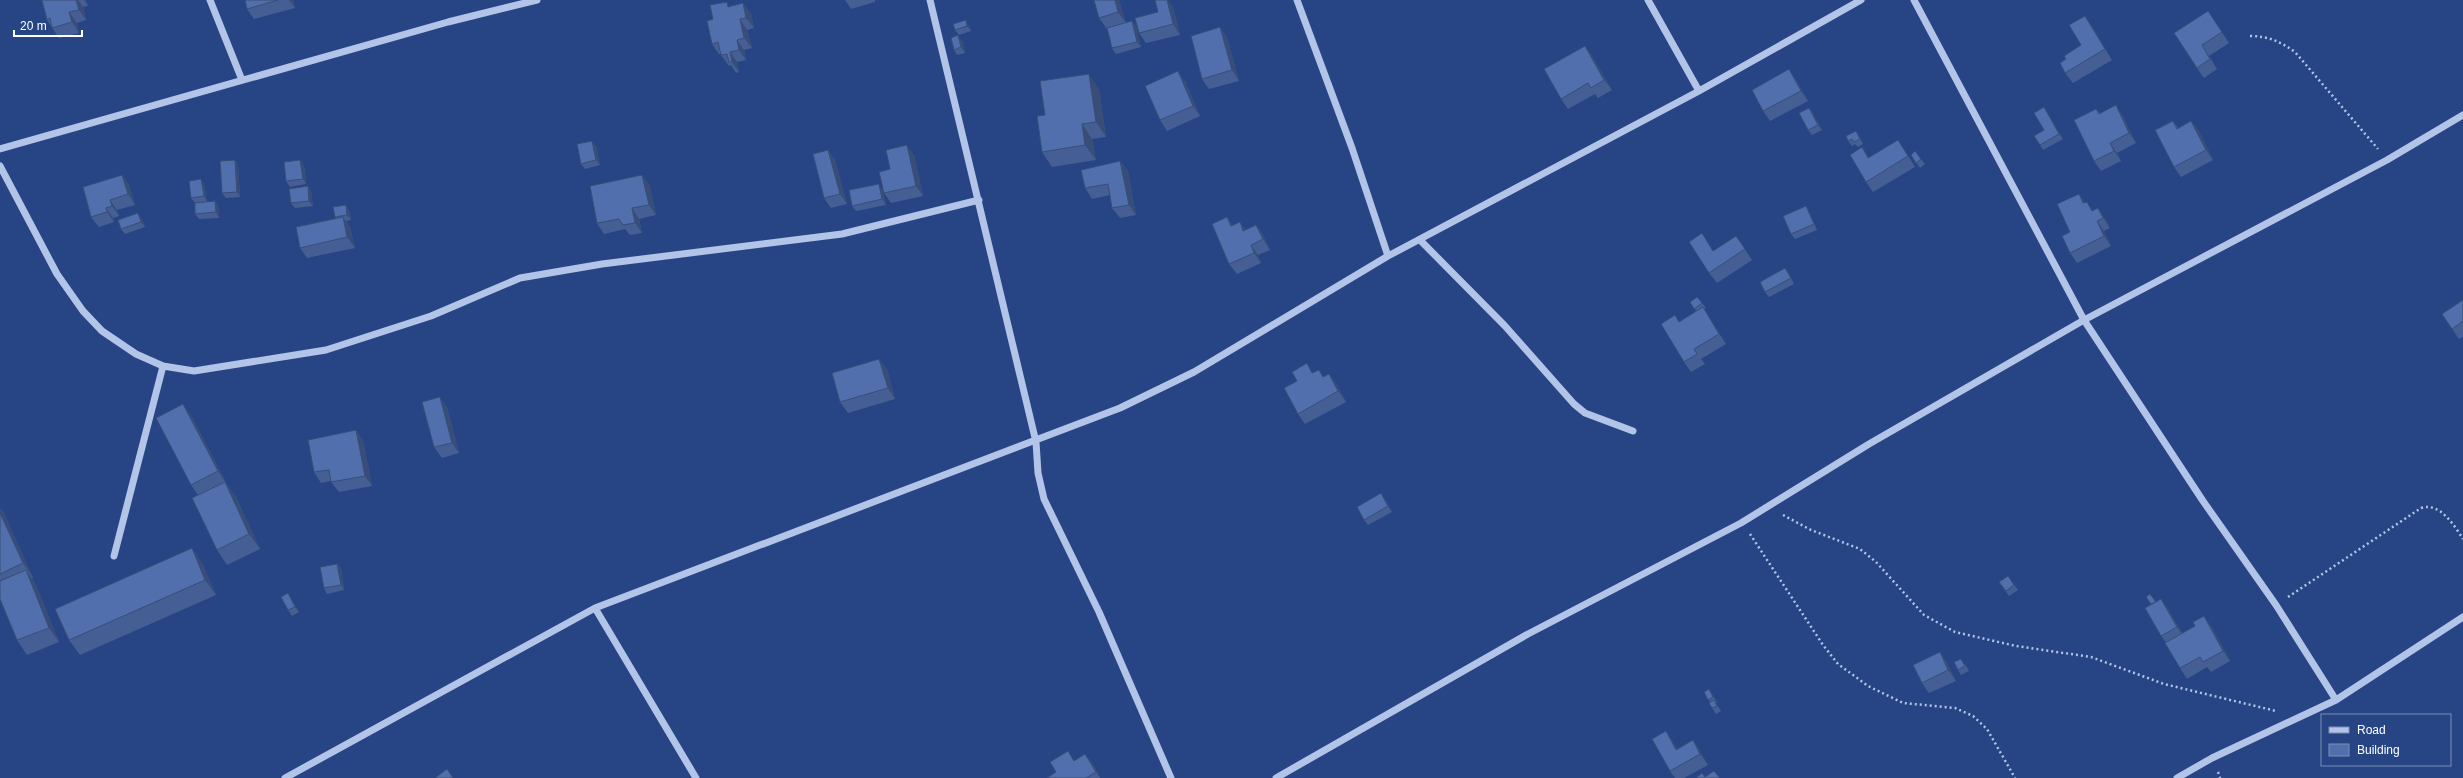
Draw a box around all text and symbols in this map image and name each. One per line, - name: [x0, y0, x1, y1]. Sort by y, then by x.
- scale bar: [14, 12, 82, 38]
- text: 20 m: [20, 19, 47, 33]
- legend: [2321, 714, 2451, 766]
- text: Road: [2357, 723, 2386, 737]
- text: Building: [2357, 743, 2400, 757]

